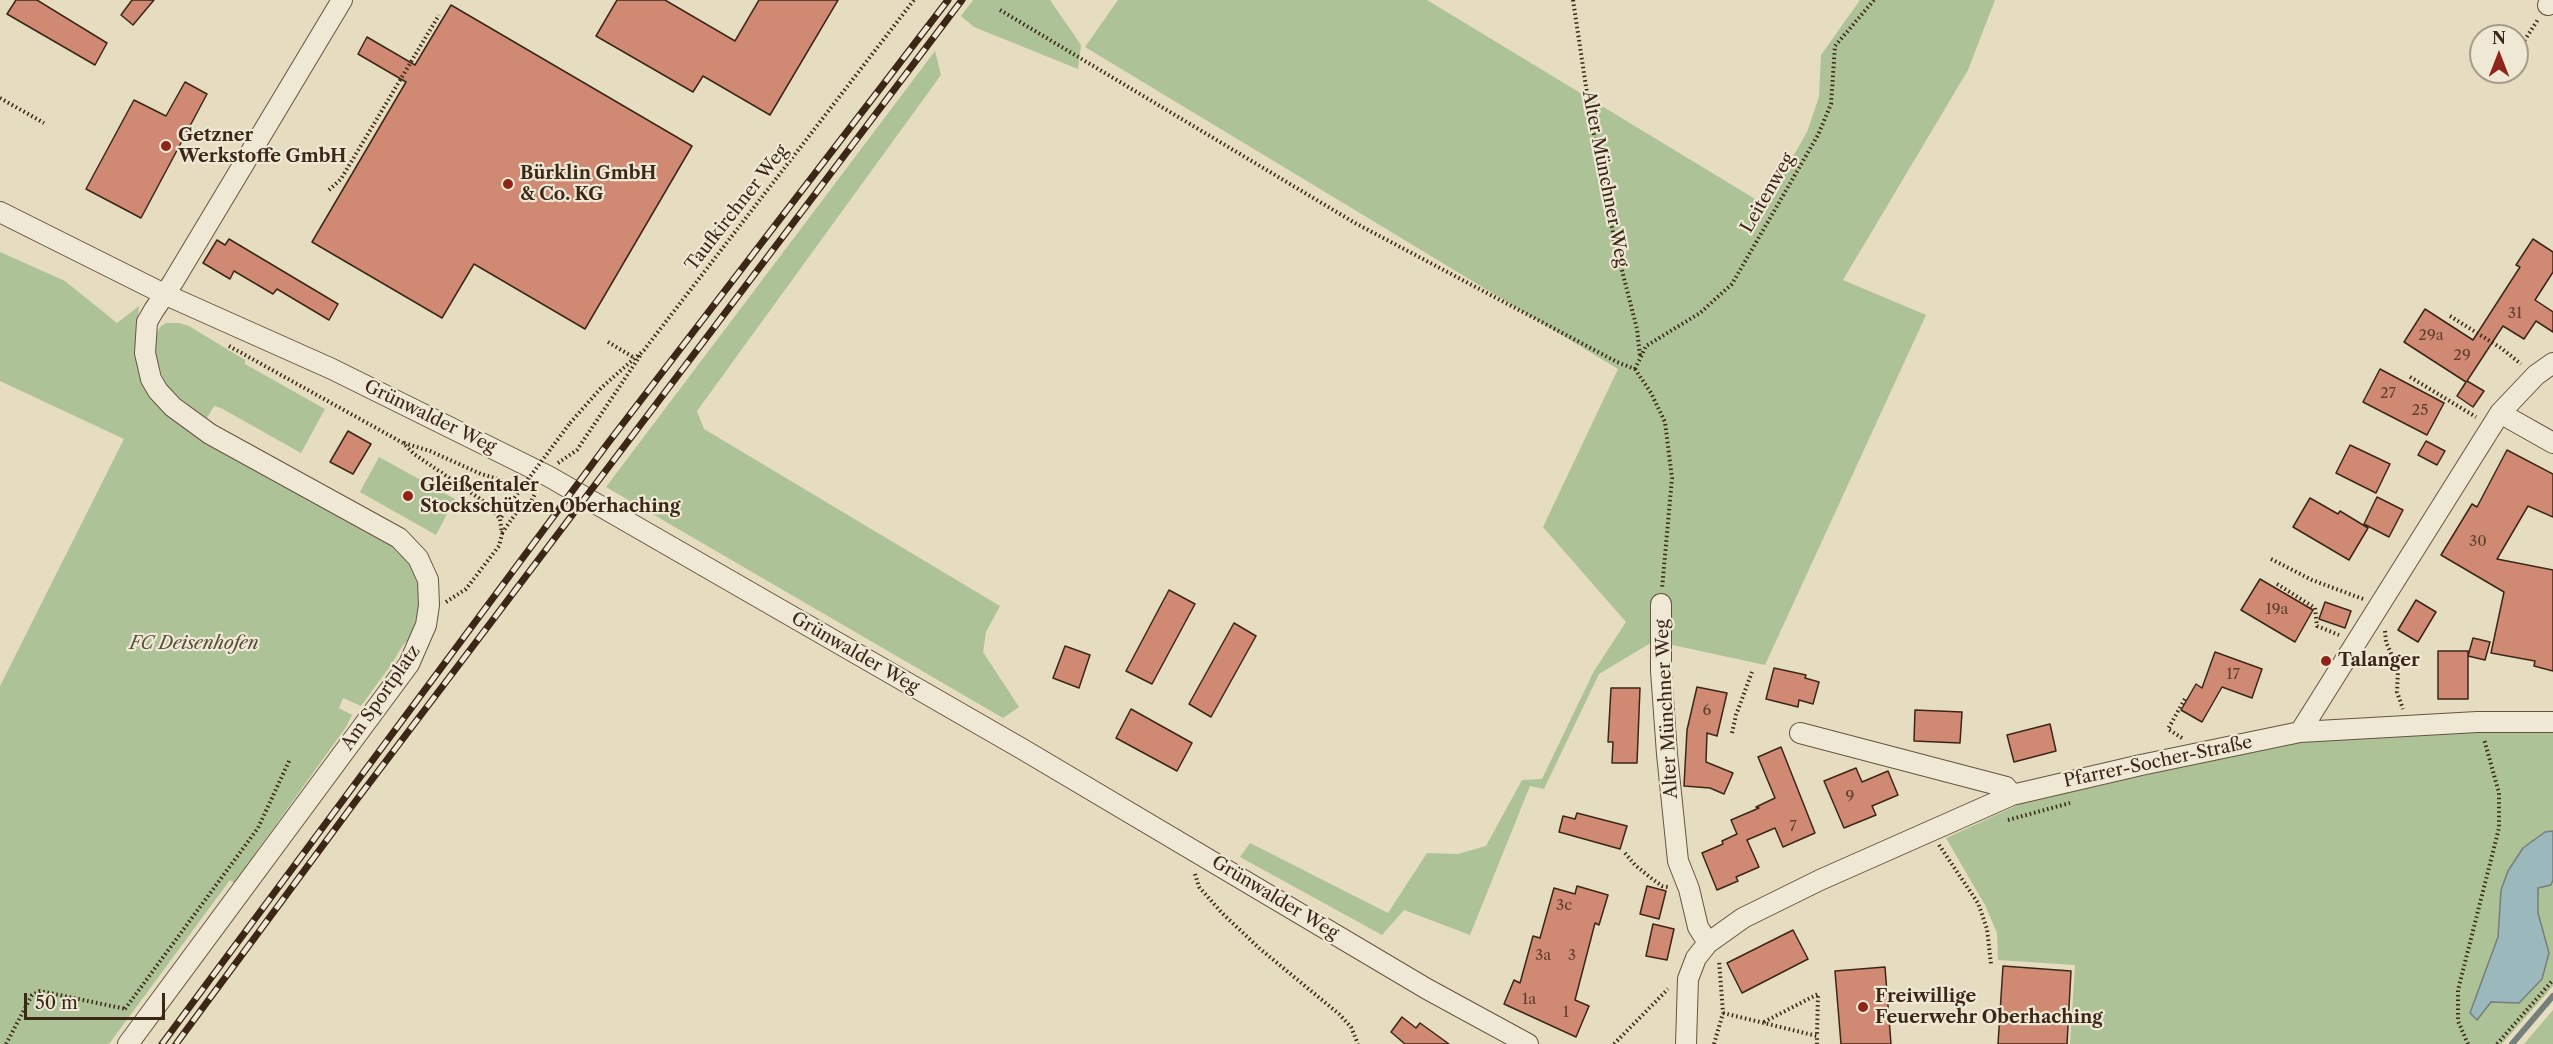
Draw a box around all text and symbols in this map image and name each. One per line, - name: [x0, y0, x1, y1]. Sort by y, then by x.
- north arrow: [2469, 24, 2529, 84]
- text: N: [2492, 28, 2506, 48]
- street label: Alter Münchner Weg: [1577, 89, 1633, 269]
- place label: Getzner Werkstoffe GmbH: [178, 125, 346, 168]
- marker: Getzner Werkstoffe GmbH: [159, 139, 173, 153]
- street label: Taufkirchner Weg: [681, 141, 793, 275]
- street label: Leitenweg: [1737, 149, 1799, 237]
- place label: Bürklin GmbH & Co. KG: [520, 163, 657, 206]
- marker: Bürklin GmbH & Co. KG: [501, 177, 515, 191]
- house number: 31: [2508, 305, 2522, 323]
- house number: 29a: [2418, 327, 2444, 345]
- house number: 29: [2453, 347, 2471, 365]
- street label: Grünwalder Weg: [361, 376, 499, 458]
- house number: 27: [2380, 385, 2396, 403]
- house number: 25: [2412, 402, 2428, 420]
- place label: Gleißentaler Stockschützen Oberhaching: [420, 475, 680, 518]
- marker: Gleißentaler Stockschützen Oberhaching: [401, 489, 415, 503]
- house number: 30: [2469, 533, 2487, 551]
- house number: 19a: [2265, 601, 2289, 619]
- street label: Grünwalder Weg: [787, 608, 923, 698]
- street label: Alter Münchner Weg: [1652, 619, 1682, 799]
- park label: FC Deisenhofen: [129, 633, 259, 655]
- street label: Am Sportplatz: [337, 641, 425, 755]
- place label: Talanger: [2338, 650, 2420, 672]
- marker: Talanger: [2319, 654, 2333, 668]
- house number: 17: [2226, 666, 2240, 684]
- house number: 6: [1703, 702, 1711, 720]
- street label: Pfarrer-Socher-Straße: [2062, 731, 2254, 793]
- house number: 9: [1846, 788, 1854, 806]
- house number: 7: [1789, 818, 1797, 836]
- street label: Grünwalder Weg: [1208, 852, 1342, 944]
- house number: 3c: [1556, 897, 1572, 915]
- house number: 3a: [1535, 947, 1551, 965]
- house number: 3: [1568, 947, 1576, 965]
- scale bar: [27, 981, 168, 1019]
- place label: Freiwillige Feuerwehr Oberhaching: [1875, 986, 2103, 1028]
- house number: 1a: [1522, 991, 1536, 1009]
- text: 50 m: [35, 992, 78, 1014]
- marker: Freiwillige Feuerwehr Oberhaching: [1856, 1000, 1870, 1014]
- house number: 1: [1563, 1004, 1569, 1022]

